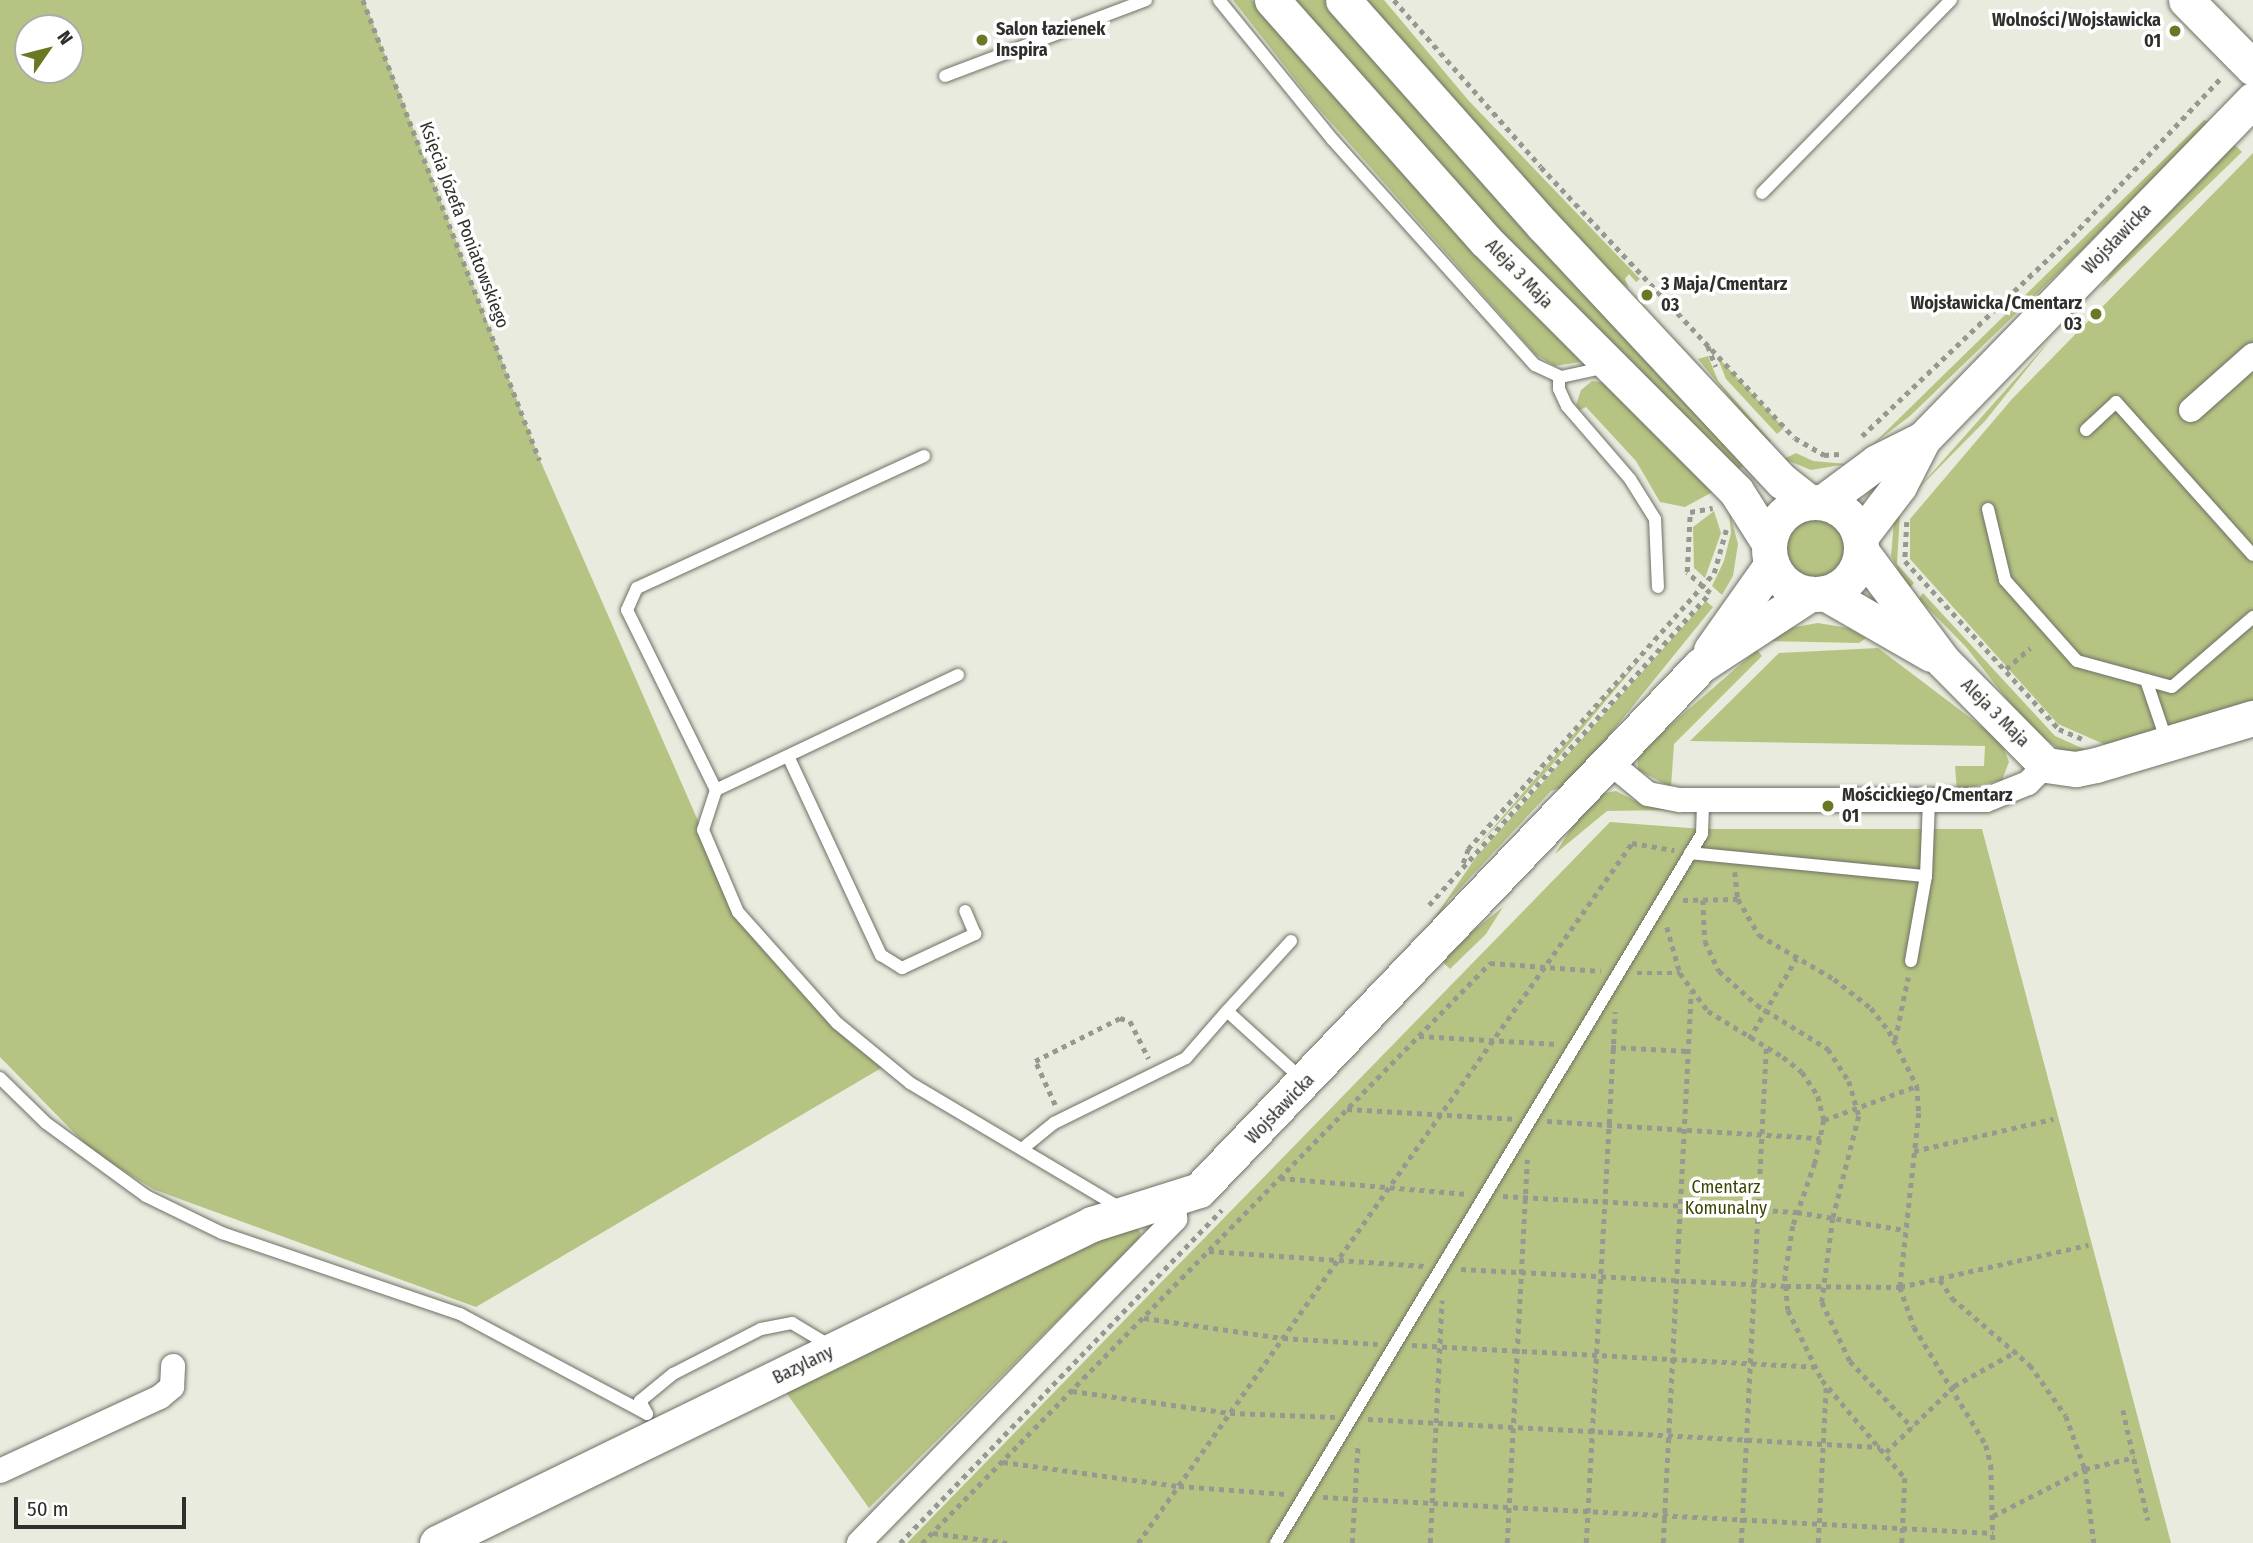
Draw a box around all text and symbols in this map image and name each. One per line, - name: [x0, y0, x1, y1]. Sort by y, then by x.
- place label: Wolności/Wojsławicka 01: [1992, 10, 2161, 52]
- north arrow: [14, 14, 84, 84]
- place label: Salon łazienek Inspira: [996, 19, 1105, 61]
- marker: Wolności/Wojsławicka 01: [2167, 23, 2183, 39]
- text: N: [52, 27, 78, 49]
- marker: Salon łazienek Inspira: [974, 32, 990, 48]
- street label: Księcia Józefa Poniatowskiego: [415, 119, 513, 331]
- street label: Wojsławicka: [2078, 199, 2156, 279]
- street label: Aleja 3 Maja: [1481, 235, 1557, 313]
- place label: 3 Maja/Cmentarz 03: [1661, 274, 1787, 316]
- marker: 3 Maja/Cmentarz 03: [1639, 287, 1655, 303]
- place label: Wojsławicka/Cmentarz 03: [1910, 293, 2082, 336]
- marker: Wojsławicka/Cmentarz 03: [2088, 306, 2104, 322]
- street label: Aleja 3 Maja: [1956, 674, 2034, 752]
- place label: Mościckiego/Cmentarz 01: [1842, 785, 2013, 828]
- marker: Mościckiego/Cmentarz 01: [1820, 798, 1836, 814]
- street label: Wojsławicka: [1241, 1069, 1319, 1149]
- park label: Cmentarz Komunalny: [1685, 1177, 1767, 1220]
- street label: Bazylany: [769, 1341, 837, 1389]
- scale bar: [18, 1484, 189, 1528]
- text: 50 m: [27, 1496, 69, 1522]

